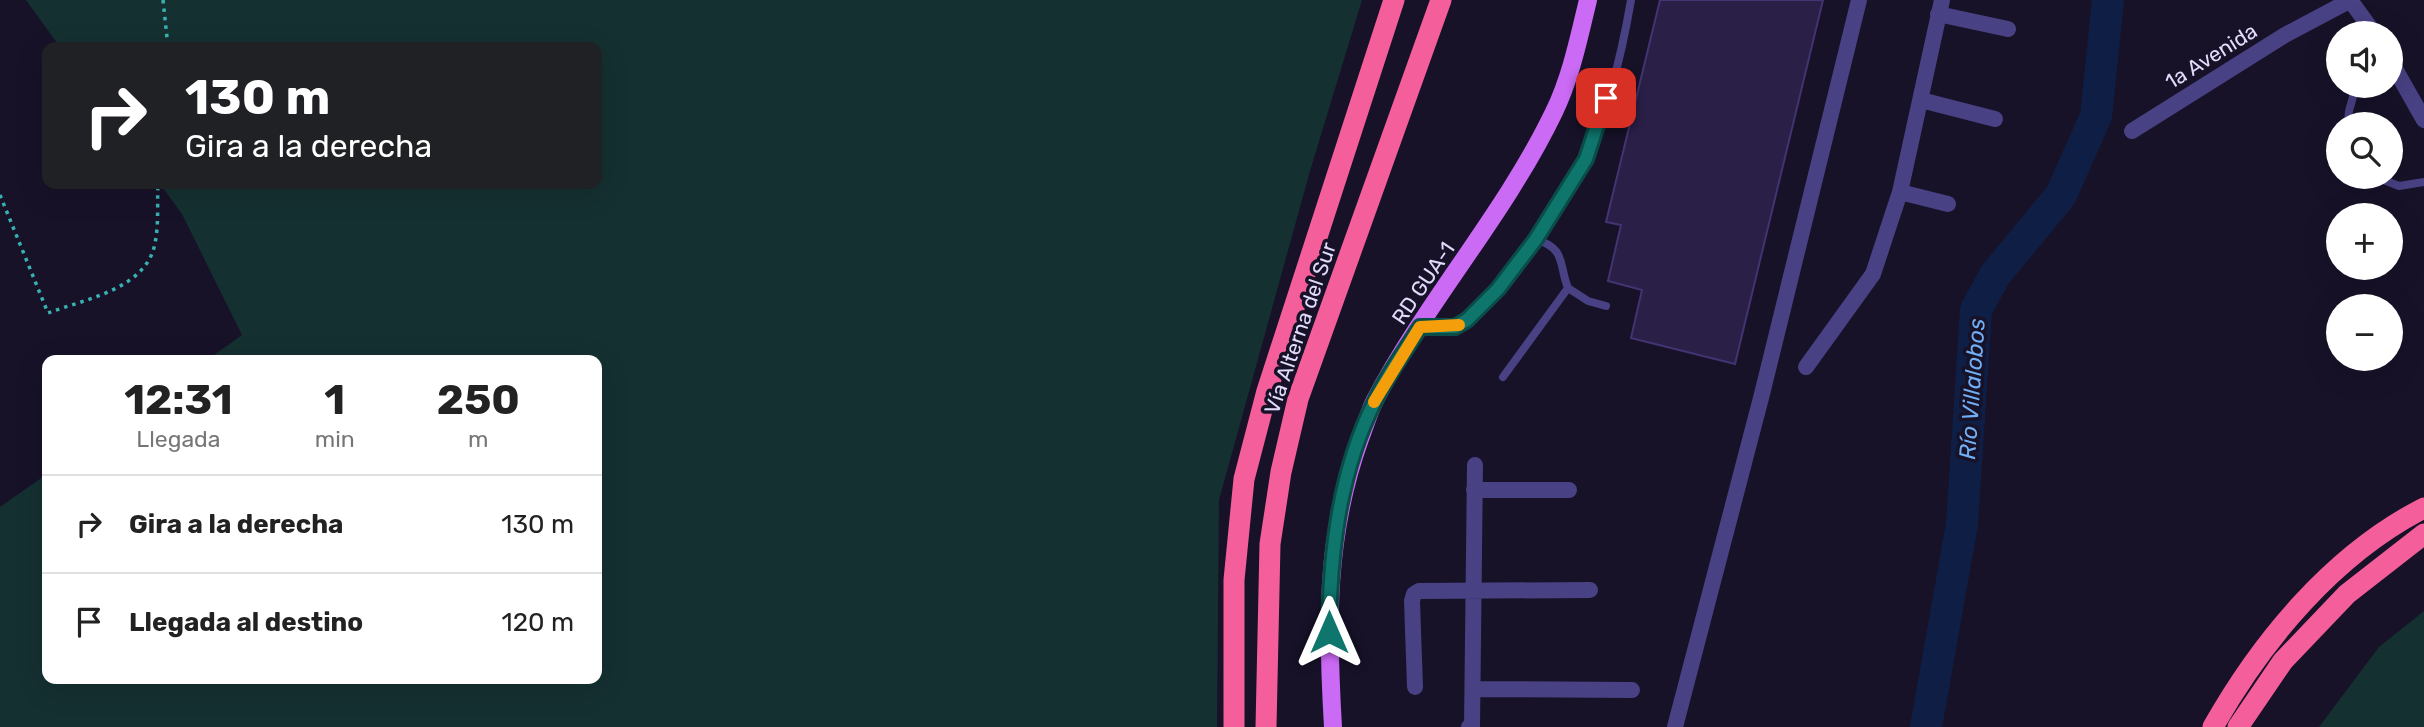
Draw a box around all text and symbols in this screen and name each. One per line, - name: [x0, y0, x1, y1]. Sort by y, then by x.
- street label: 1a Avenida: [2160, 18, 2262, 94]
- map controls: [2326, 21, 2403, 371]
- button: sound: [2326, 21, 2403, 98]
- text: 130 m: [185, 68, 330, 126]
- pin: [1576, 68, 1636, 128]
- icon: right: [70, 70, 161, 161]
- icon: arrive: [1587, 79, 1625, 117]
- button: search: [2326, 112, 2403, 189]
- text: Gira a la derecha: [185, 127, 432, 165]
- button: +: [2326, 203, 2403, 280]
- street label: RD GUA-1: [1386, 237, 1460, 329]
- street label: Vía Alterna del Sur: [1259, 239, 1341, 417]
- button: −: [2326, 294, 2403, 371]
- water label: Río Villalobos: [1953, 317, 1991, 461]
- text: 12:31: [124, 375, 233, 425]
- text: 1: [324, 375, 345, 425]
- text: 250: [437, 375, 520, 425]
- text: Llegada: [136, 425, 220, 453]
- text: min: [315, 425, 355, 453]
- text: m: [468, 425, 489, 453]
- icon: right: [70, 505, 108, 543]
- text: Gira a la derecha: [129, 509, 343, 540]
- text: 130 m: [501, 509, 574, 540]
- position arrow: [1292, 595, 1366, 669]
- icon: arrive: [70, 603, 108, 641]
- text: Llegada al destino: [129, 607, 363, 638]
- text: 120 m: [502, 607, 574, 638]

